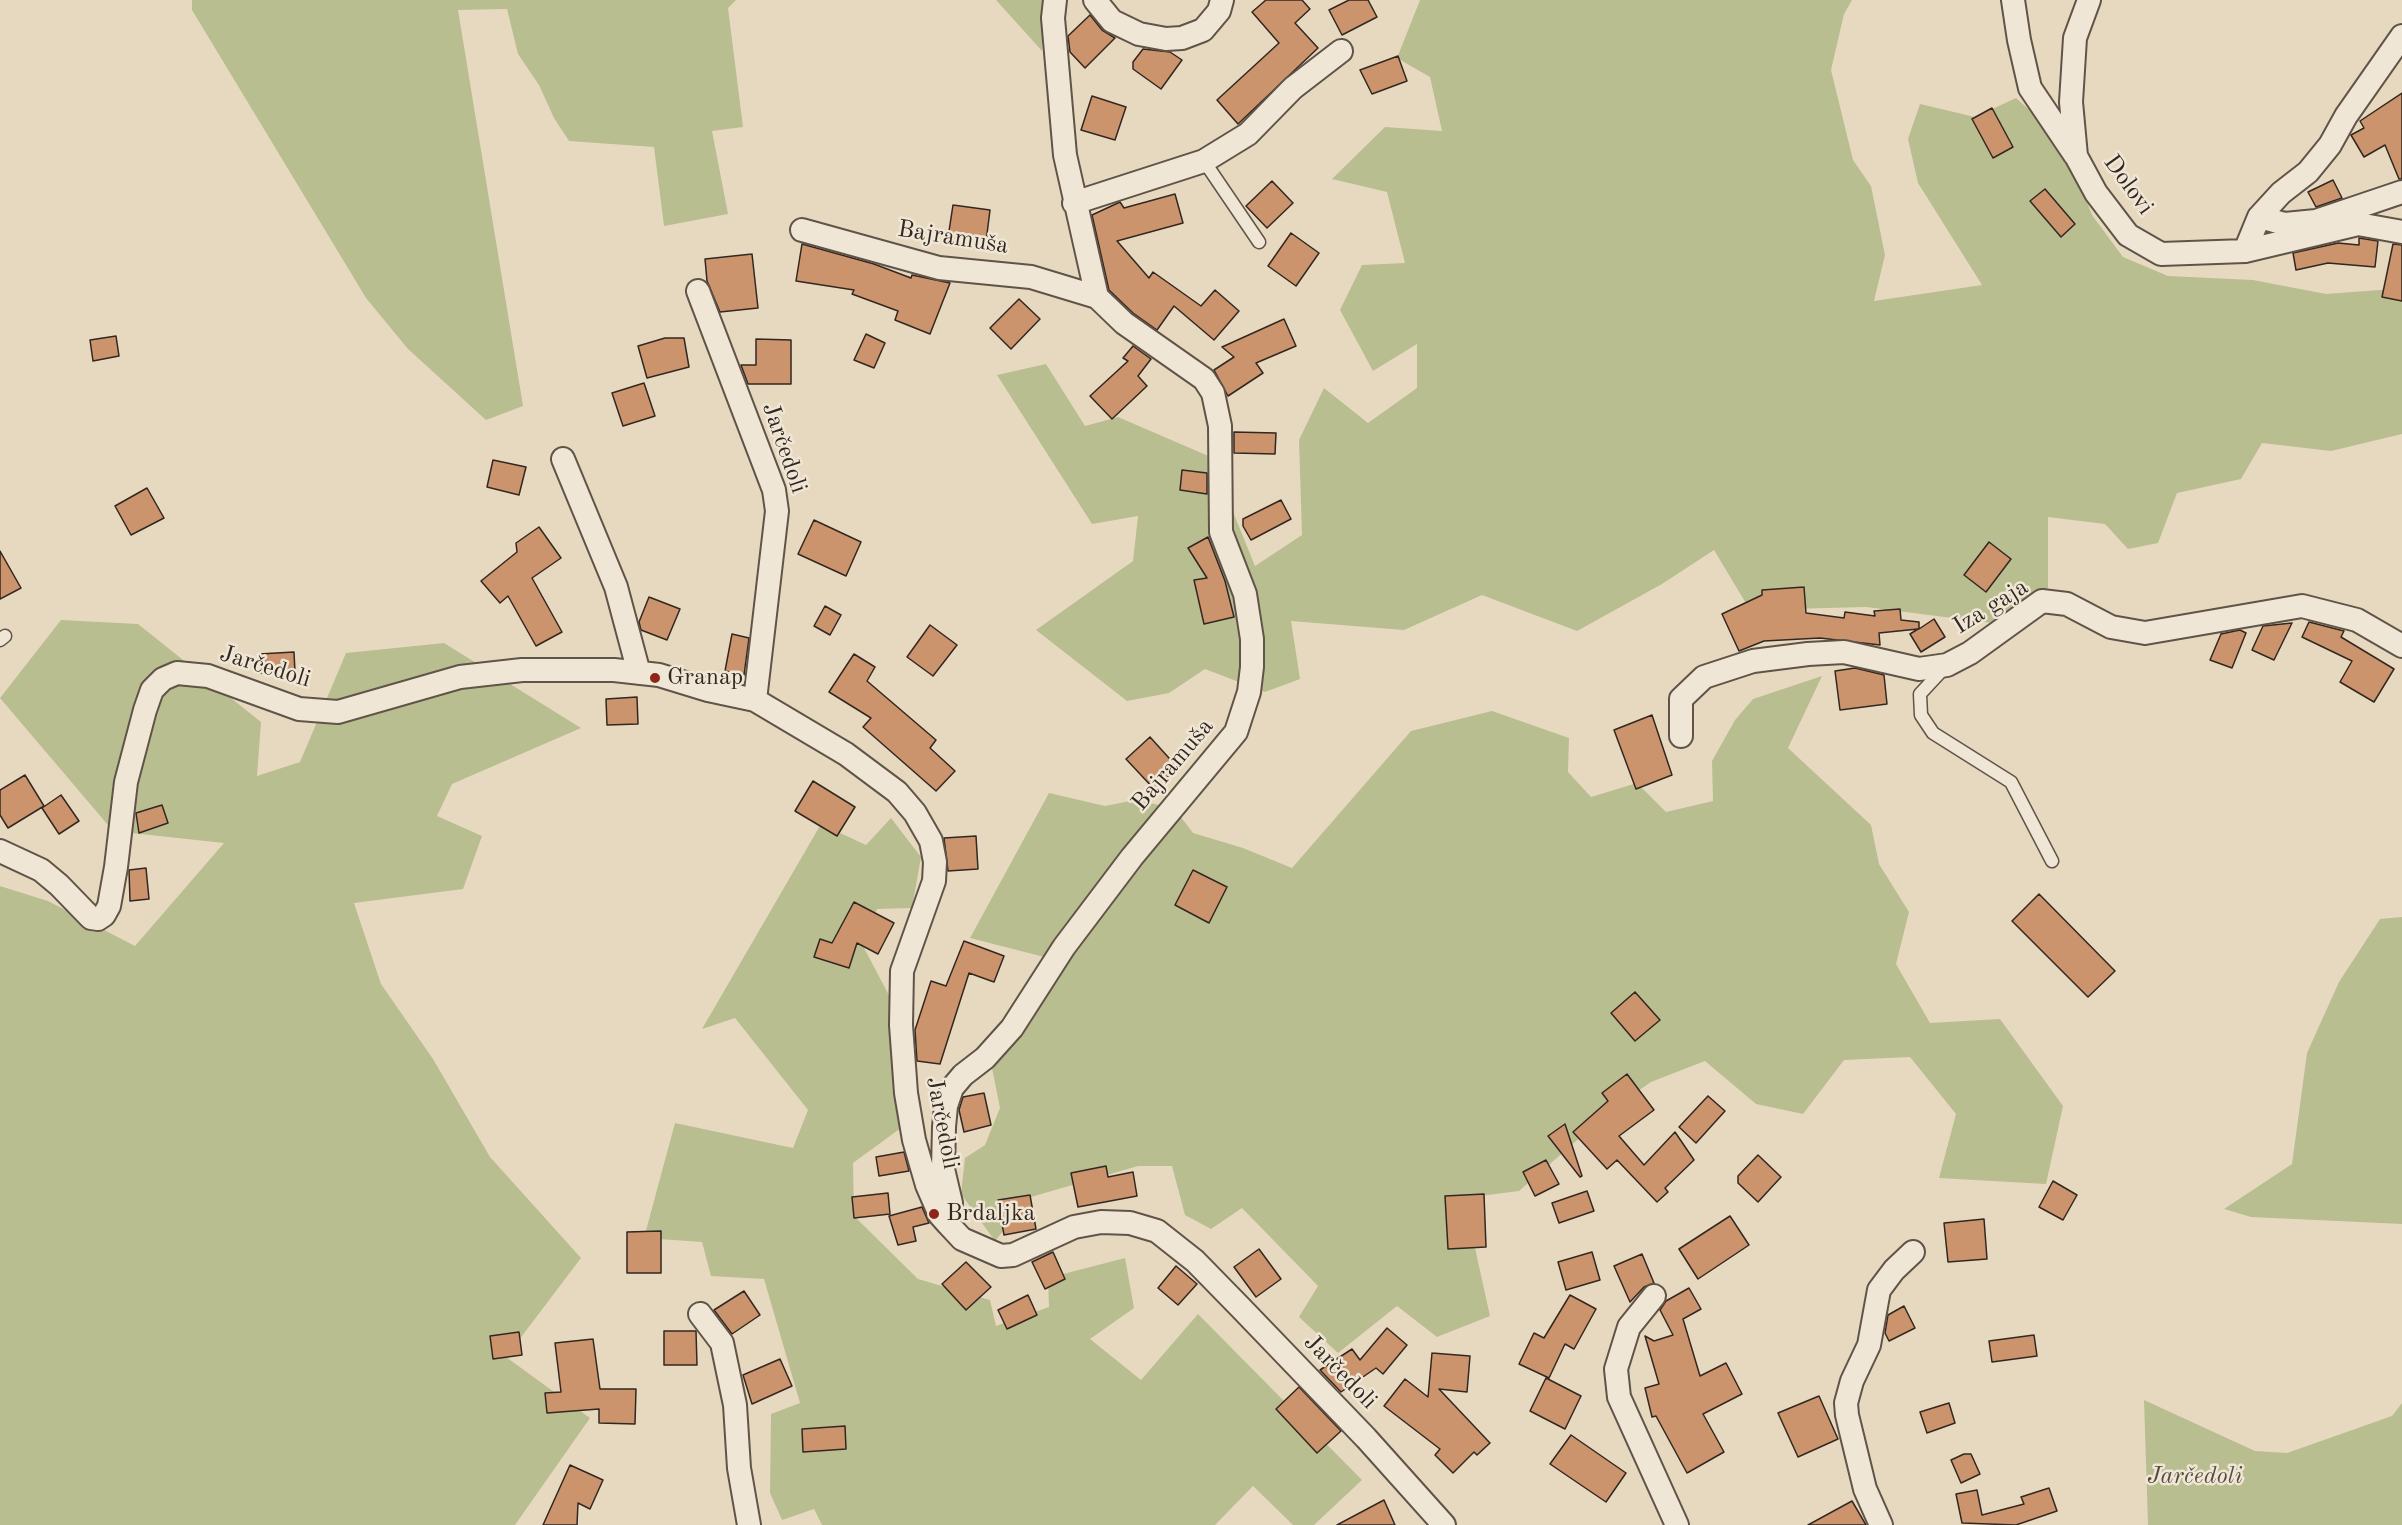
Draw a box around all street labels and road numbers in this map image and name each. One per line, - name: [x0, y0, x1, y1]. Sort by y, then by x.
- street label: Dolovi: [2097, 149, 2159, 221]
- street label: Bajramuša: [895, 215, 1011, 261]
- street label: Jarčedoli: [755, 399, 813, 497]
- street label: Iza gaja: [1948, 573, 2034, 641]
- street label: Jarčedoli: [216, 640, 314, 694]
- street label: Bajramuša: [1126, 713, 1220, 817]
- street label: Jarčedoli: [919, 1074, 965, 1172]
- street label: Jarčedoli: [1297, 1328, 1383, 1416]

